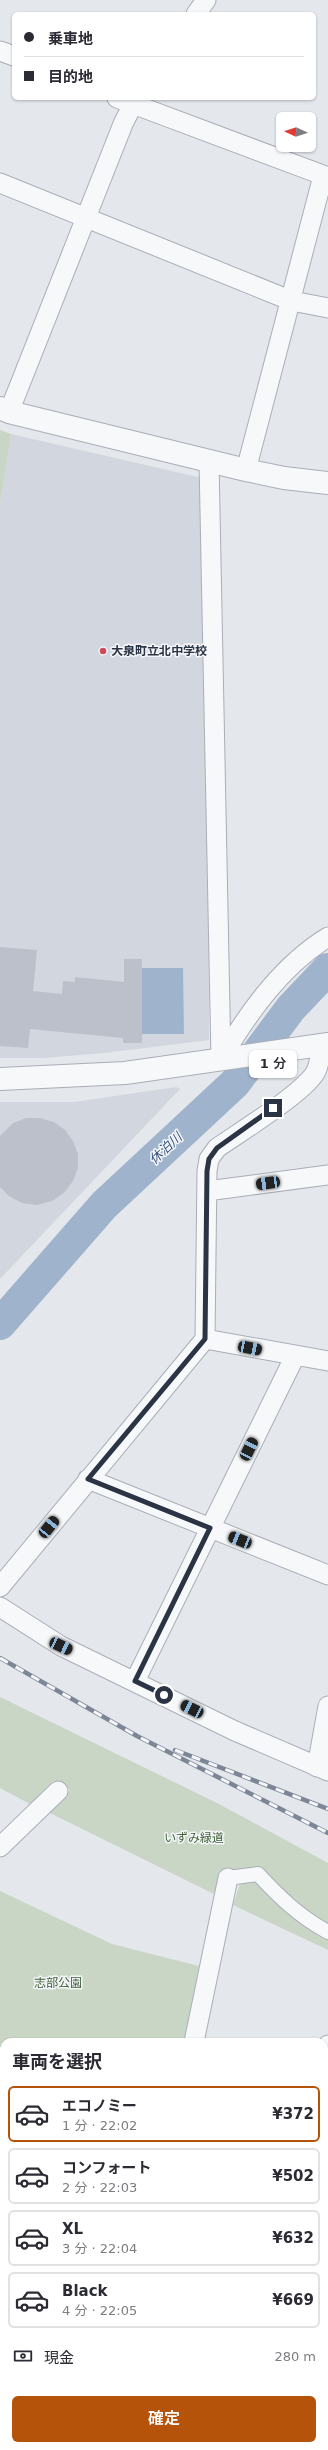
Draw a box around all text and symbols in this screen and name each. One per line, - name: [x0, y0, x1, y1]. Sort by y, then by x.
- text: 乗車地: [48, 30, 93, 48]
- text: 目的地: [48, 68, 93, 86]
- north arrow: [276, 112, 316, 152]
- map controls: [276, 112, 316, 152]
- place label: 大泉町立北中学校: [111, 644, 207, 658]
- marker: 大泉町立北中学校: [98, 646, 108, 656]
- callout: 1 分: [249, 1050, 297, 1078]
- text: 1 分: [260, 1056, 286, 1071]
- route end: [264, 1099, 282, 1117]
- water label: 休泊川: [146, 1128, 186, 1167]
- car: [255, 1175, 281, 1191]
- car: [237, 1340, 263, 1356]
- car: [238, 1436, 260, 1462]
- car: [37, 1514, 61, 1540]
- car: [227, 1530, 253, 1550]
- car: [48, 1635, 74, 1657]
- route start: [155, 1686, 173, 1704]
- car: [179, 1698, 205, 1720]
- park label: いずみ緑道: [164, 1831, 224, 1845]
- park label: 志部公園: [34, 1976, 82, 1990]
- text: 車両を選択: [12, 2051, 102, 2072]
- icon: car: [14, 2096, 50, 2132]
- text: エコノミー: [62, 2097, 137, 2115]
- text: ¥372: [272, 2105, 314, 2123]
- text: 1 分 · 22:02: [62, 2118, 137, 2133]
- icon: car: [14, 2158, 50, 2194]
- text: コンフォート: [62, 2159, 152, 2177]
- text: ¥502: [272, 2167, 314, 2185]
- text: 2 分 · 22:03: [62, 2180, 137, 2195]
- icon: car: [14, 2220, 50, 2256]
- text: XL: [62, 2220, 83, 2238]
- text: ¥632: [272, 2229, 314, 2247]
- text: 3 分 · 22:04: [62, 2241, 137, 2256]
- icon: car: [14, 2282, 50, 2318]
- text: Black: [62, 2282, 108, 2300]
- text: ¥669: [272, 2291, 314, 2309]
- text: 4 分 · 22:05: [62, 2303, 137, 2318]
- icon: cash: [12, 2345, 34, 2367]
- text: 現金: [44, 2349, 74, 2367]
- text: 280 m: [274, 2349, 316, 2364]
- button: 確定: [12, 2396, 316, 2442]

